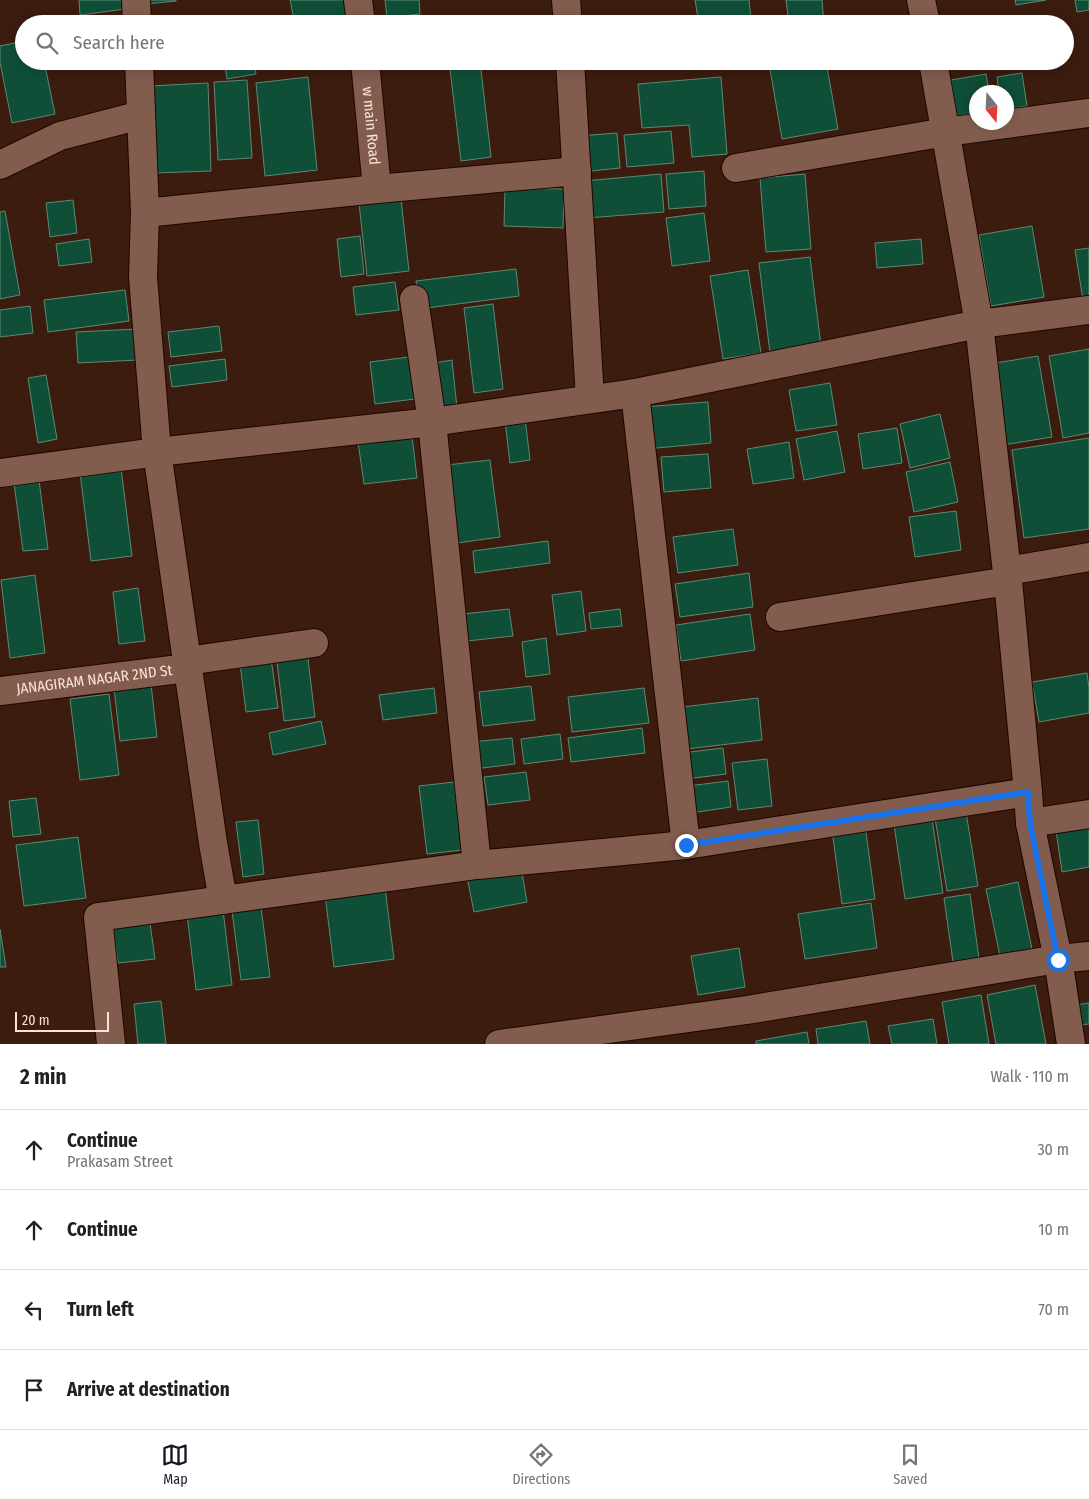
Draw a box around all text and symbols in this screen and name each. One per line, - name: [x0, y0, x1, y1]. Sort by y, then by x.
- search box: [15, 15, 1074, 70]
- icon: search: [33, 29, 61, 57]
- text: Search here: [73, 31, 165, 54]
- north arrow: [969, 85, 1014, 130]
- street label: w main Road: [358, 86, 384, 166]
- street label: JANAGIRAM NAGAR 2ND St: [15, 661, 173, 698]
- route end: [675, 834, 698, 857]
- route start: [1047, 949, 1070, 972]
- scale bar: [15, 1009, 109, 1032]
- text: 20 m: [22, 1012, 50, 1029]
- text: 2 min: [20, 1064, 67, 1090]
- text: Walk · 110 m: [991, 1067, 1069, 1086]
- text: Continue: [67, 1129, 138, 1152]
- icon: ahead: [20, 1136, 48, 1164]
- text: 30 m: [1037, 1140, 1069, 1159]
- text: Prakasam Street: [67, 1152, 173, 1171]
- icon: ahead: [20, 1216, 48, 1244]
- text: Continue: [67, 1218, 138, 1241]
- text: 10 m: [1038, 1220, 1069, 1239]
- icon: left: [20, 1296, 48, 1324]
- text: Turn left: [67, 1298, 134, 1321]
- text: 70 m: [1038, 1300, 1069, 1319]
- icon: arrive: [20, 1376, 48, 1404]
- text: Arrive at destination: [67, 1378, 230, 1401]
- tab: Map: [161, 1441, 189, 1488]
- tab: Directions: [512, 1441, 570, 1488]
- tab: Saved: [893, 1441, 928, 1488]

